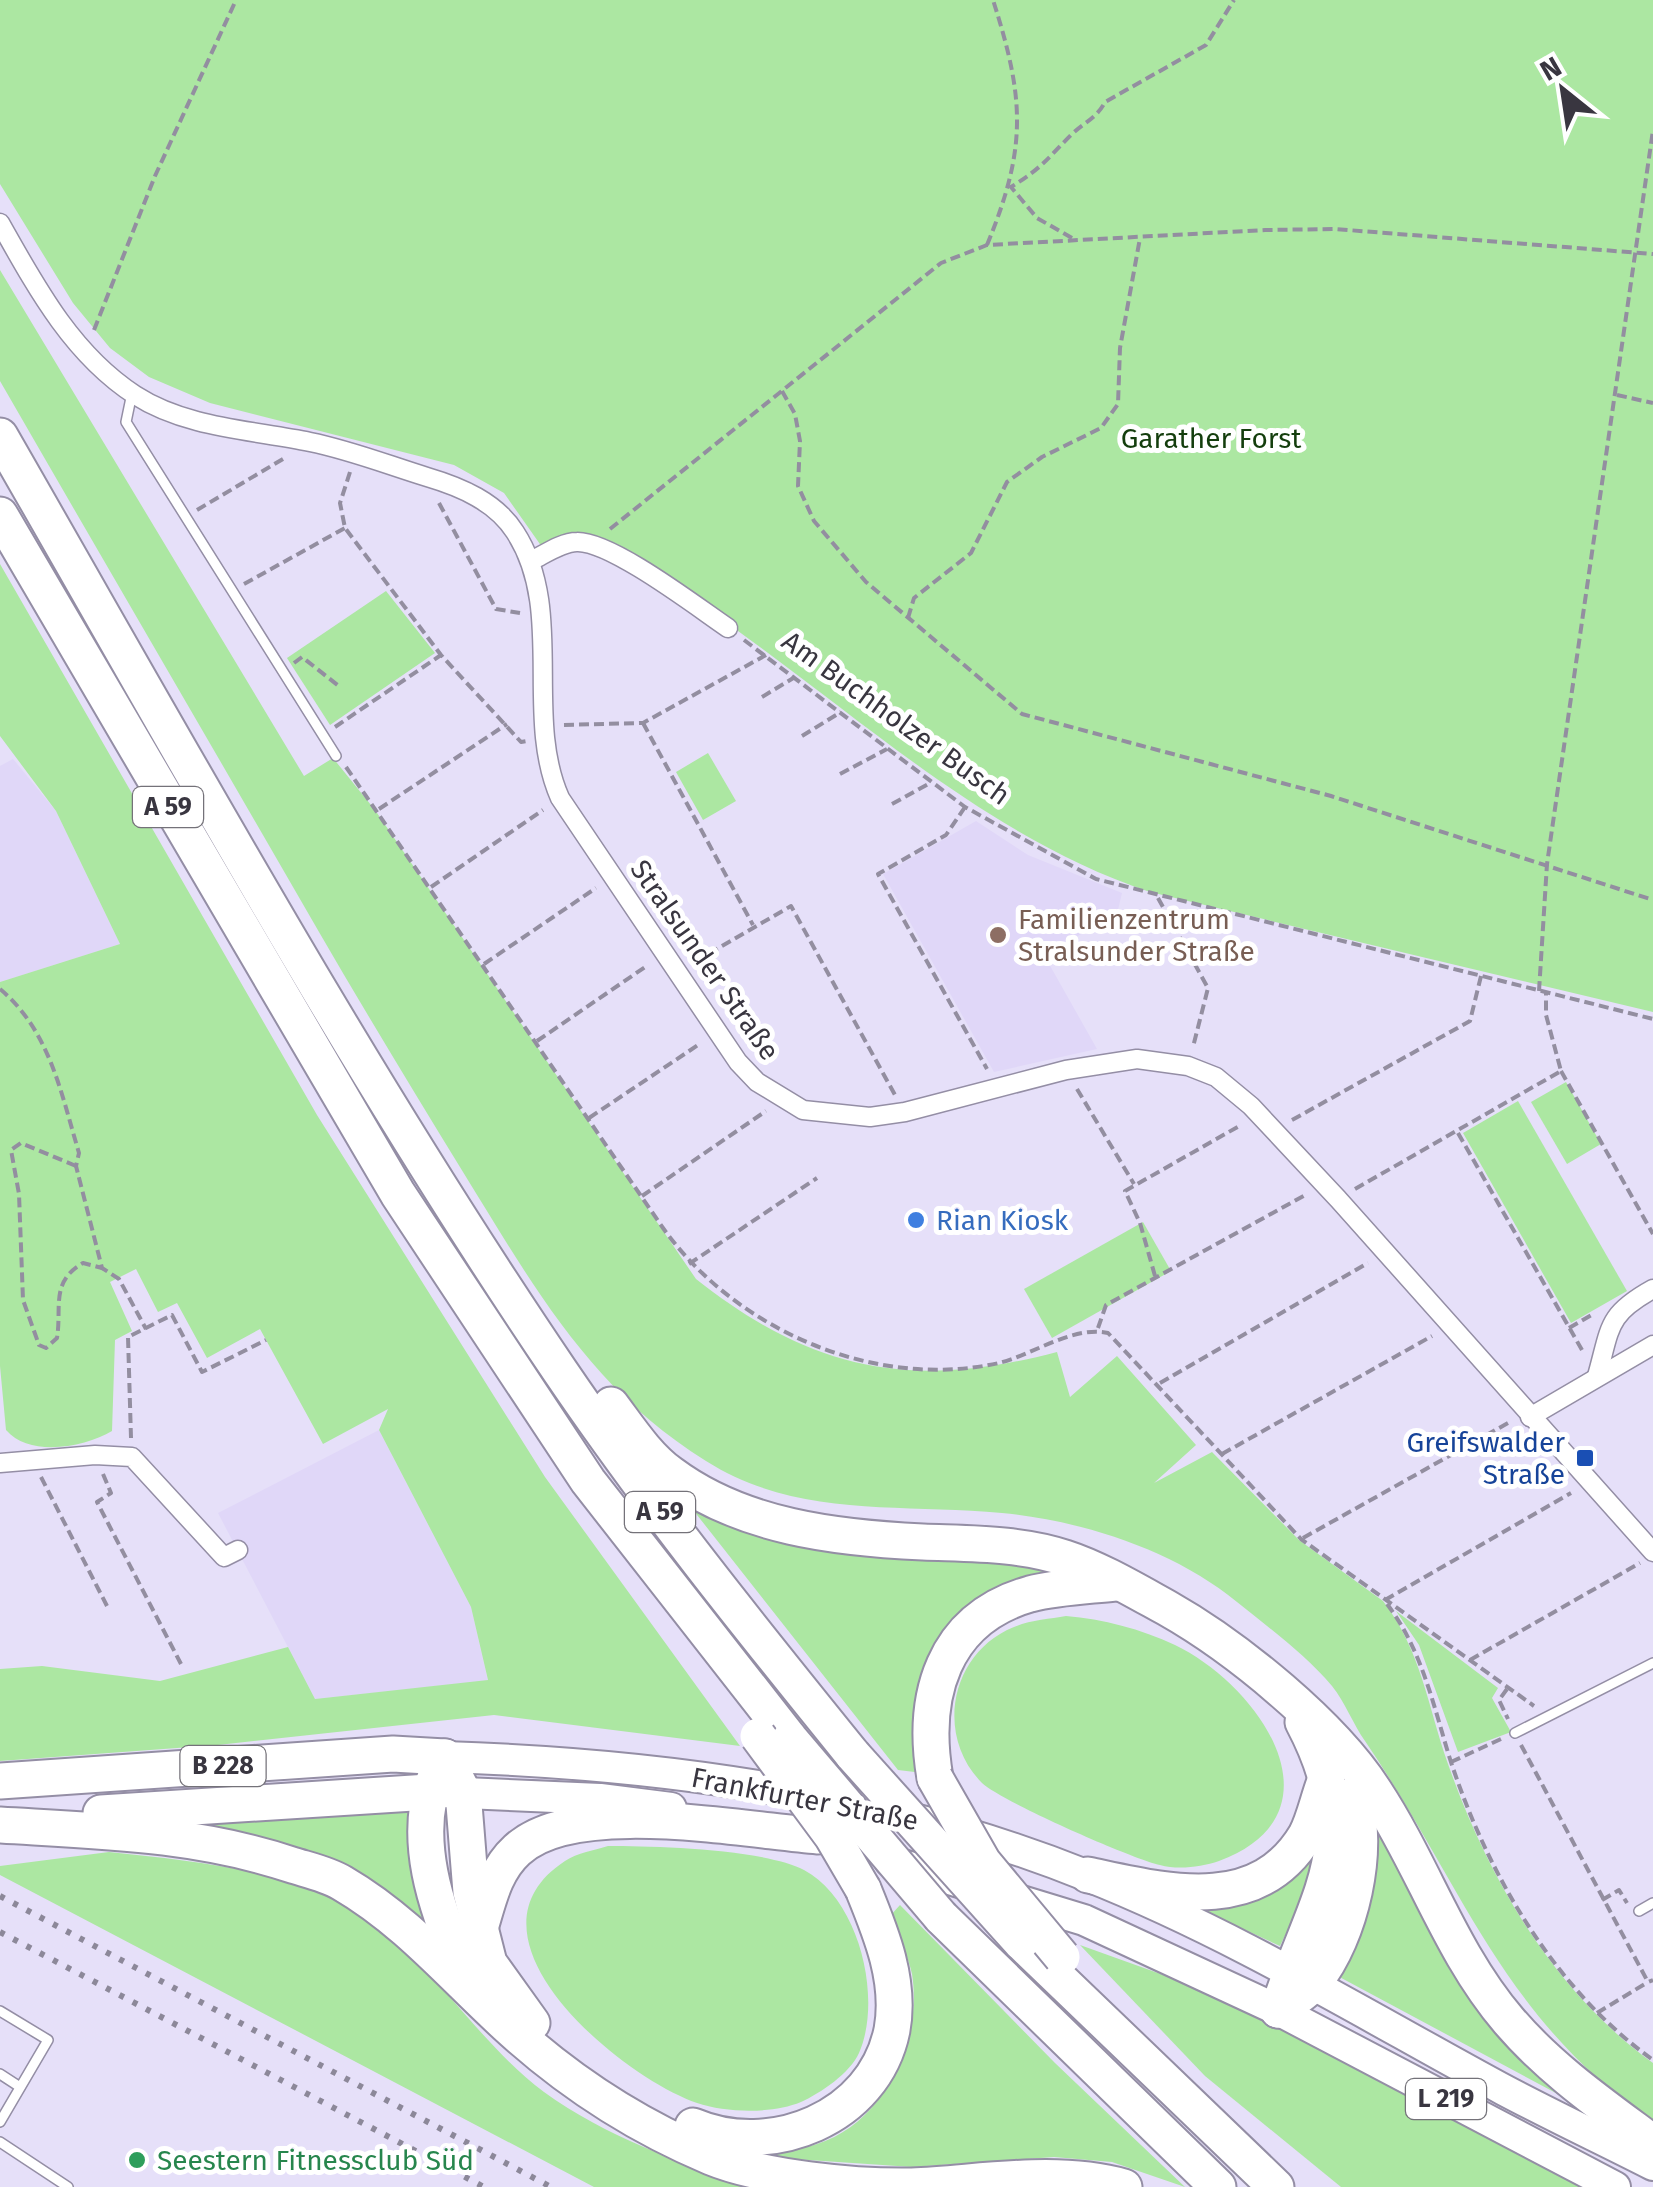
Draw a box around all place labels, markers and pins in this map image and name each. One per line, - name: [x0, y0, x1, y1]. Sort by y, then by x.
- place label: Familienzentrum Stralsunder Straße: [1018, 903, 1255, 968]
- marker: Familienzentrum Stralsunder Straße: [987, 924, 1009, 946]
- place label: Rian Kiosk: [936, 1204, 1069, 1237]
- marker: Rian Kiosk: [905, 1209, 927, 1231]
- place label: Greifswalder Straße: [1407, 1426, 1565, 1491]
- marker: Greifswalder Straße: [1574, 1447, 1596, 1469]
- place label: Seestern Fitnessclub Süd: [157, 2144, 474, 2177]
- marker: Seestern Fitnessclub Süd: [126, 2149, 148, 2171]

